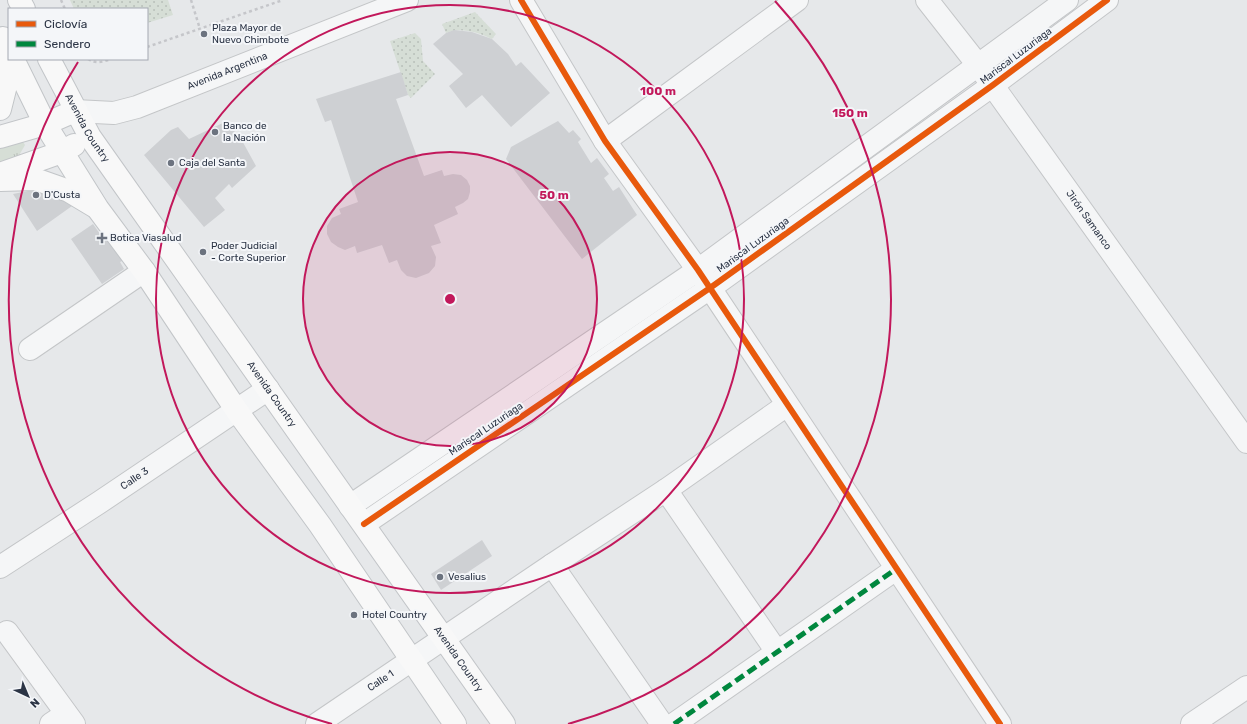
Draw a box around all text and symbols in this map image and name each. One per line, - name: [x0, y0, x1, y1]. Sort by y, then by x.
- legend: [8, 8, 148, 60]
- text: Ciclovía: [44, 17, 87, 31]
- place label: Plaza Mayor de Nuevo Chimbote: [212, 22, 290, 46]
- street label: Mariscal Luzuriaga: [978, 25, 1054, 87]
- marker: Plaza Mayor de Nuevo Chimbote: [199, 29, 209, 39]
- text: Sendero: [44, 37, 91, 51]
- street label: Avenida Argentina: [185, 50, 269, 93]
- text: 100 m: [640, 84, 676, 98]
- street label: Avenida Country: [62, 92, 112, 165]
- text: 150 m: [832, 106, 868, 120]
- place label: Banco de la Nación: [223, 120, 267, 144]
- marker: Banco de la Nación: [210, 127, 220, 137]
- place label: Caja del Santa: [179, 157, 245, 169]
- marker: Caja del Santa: [166, 158, 176, 168]
- text: 50 m: [539, 188, 569, 202]
- street label: Jirón Samanco: [1063, 188, 1114, 252]
- place label: D'Custa: [44, 189, 80, 201]
- marker: D'Custa: [31, 190, 41, 200]
- street label: Mariscal Luzuriaga: [714, 215, 792, 275]
- place label: Botica Viasalud: [110, 232, 181, 244]
- marker: Botica Viasalud: [97, 233, 107, 243]
- place label: Poder Judicial - Corte Superior: [211, 240, 286, 264]
- marker: Poder Judicial - Corte Superior: [198, 247, 208, 257]
- centre of rings: [443, 292, 457, 306]
- street label: Avenida Country: [244, 359, 299, 430]
- street label: Mariscal Luzuriaga: [447, 400, 525, 458]
- street label: Calle 3: [118, 465, 151, 492]
- place label: Vesalius: [448, 571, 486, 583]
- marker: Vesalius: [435, 572, 445, 582]
- place label: Hotel Country: [362, 609, 427, 621]
- marker: Hotel Country: [349, 610, 359, 620]
- street label: Avenida Country: [431, 624, 486, 695]
- street label: Calle 1: [365, 668, 396, 694]
- north arrow: [8, 676, 48, 716]
- text: N: [27, 695, 42, 710]

